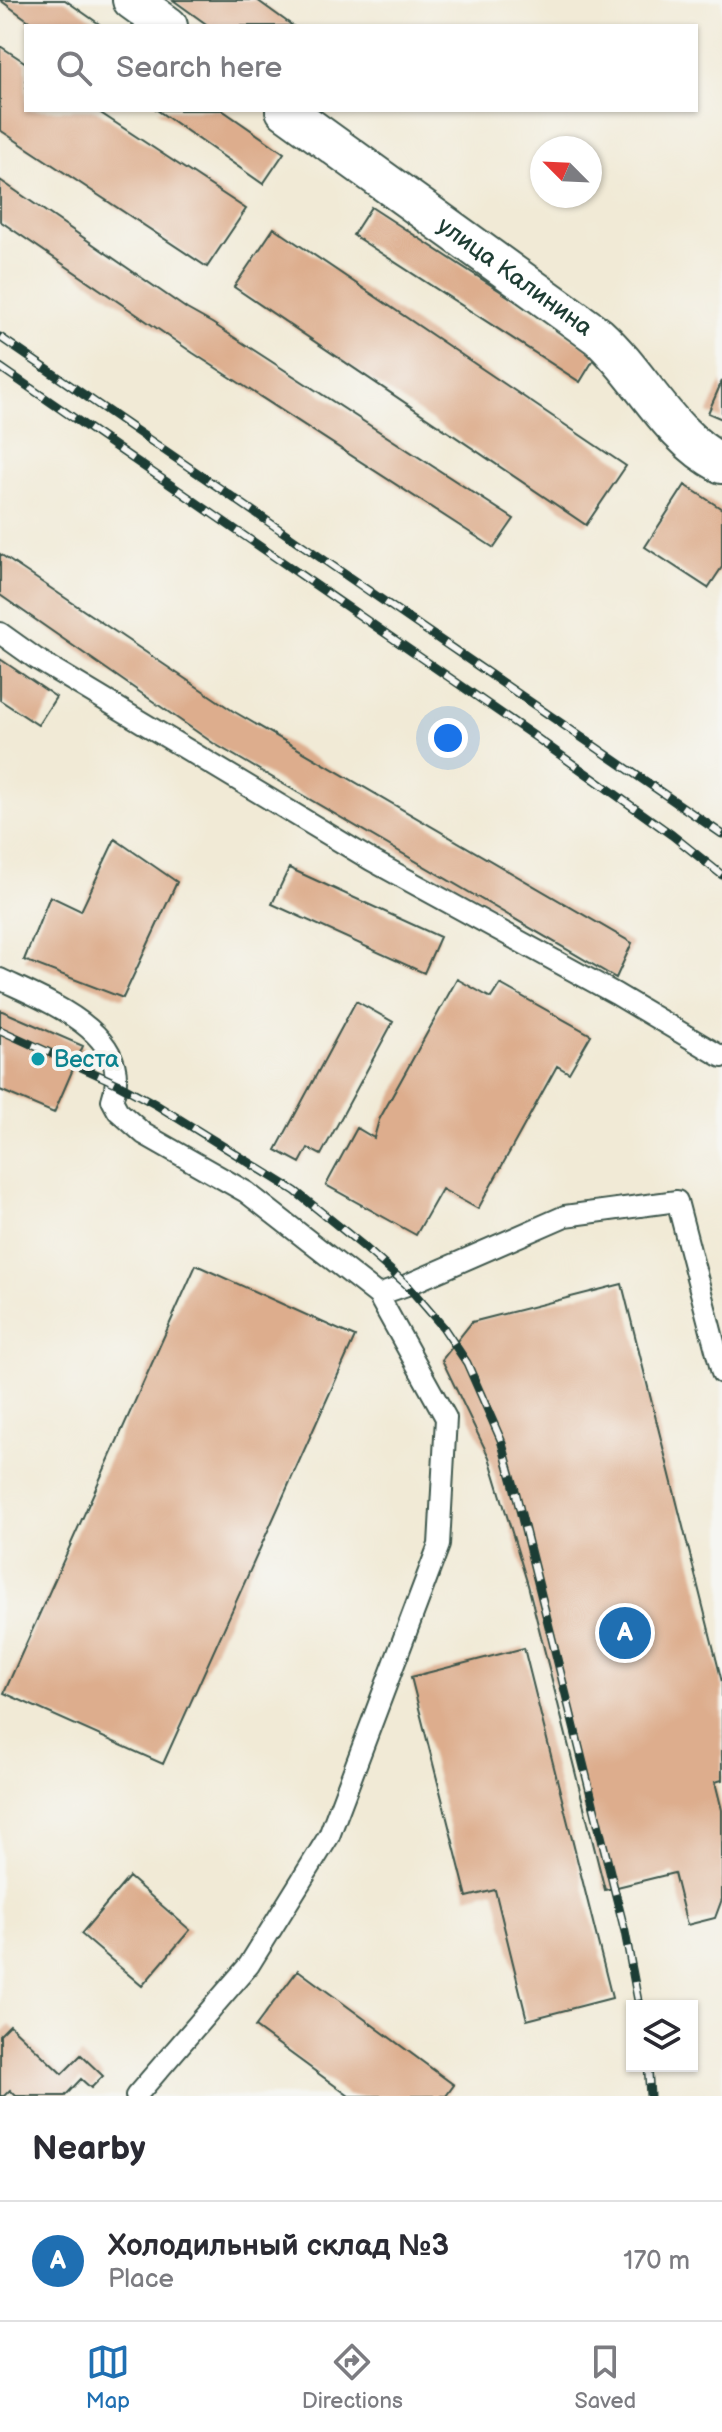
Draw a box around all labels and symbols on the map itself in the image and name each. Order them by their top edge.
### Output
north arrow [530,136,602,208]
street label: улица Калинина [432,211,599,342]
your location [428,718,468,758]
place label: Веста [54,1045,119,1074]
marker: Веста [29,1050,47,1068]
pin: A [599,1603,651,1663]

